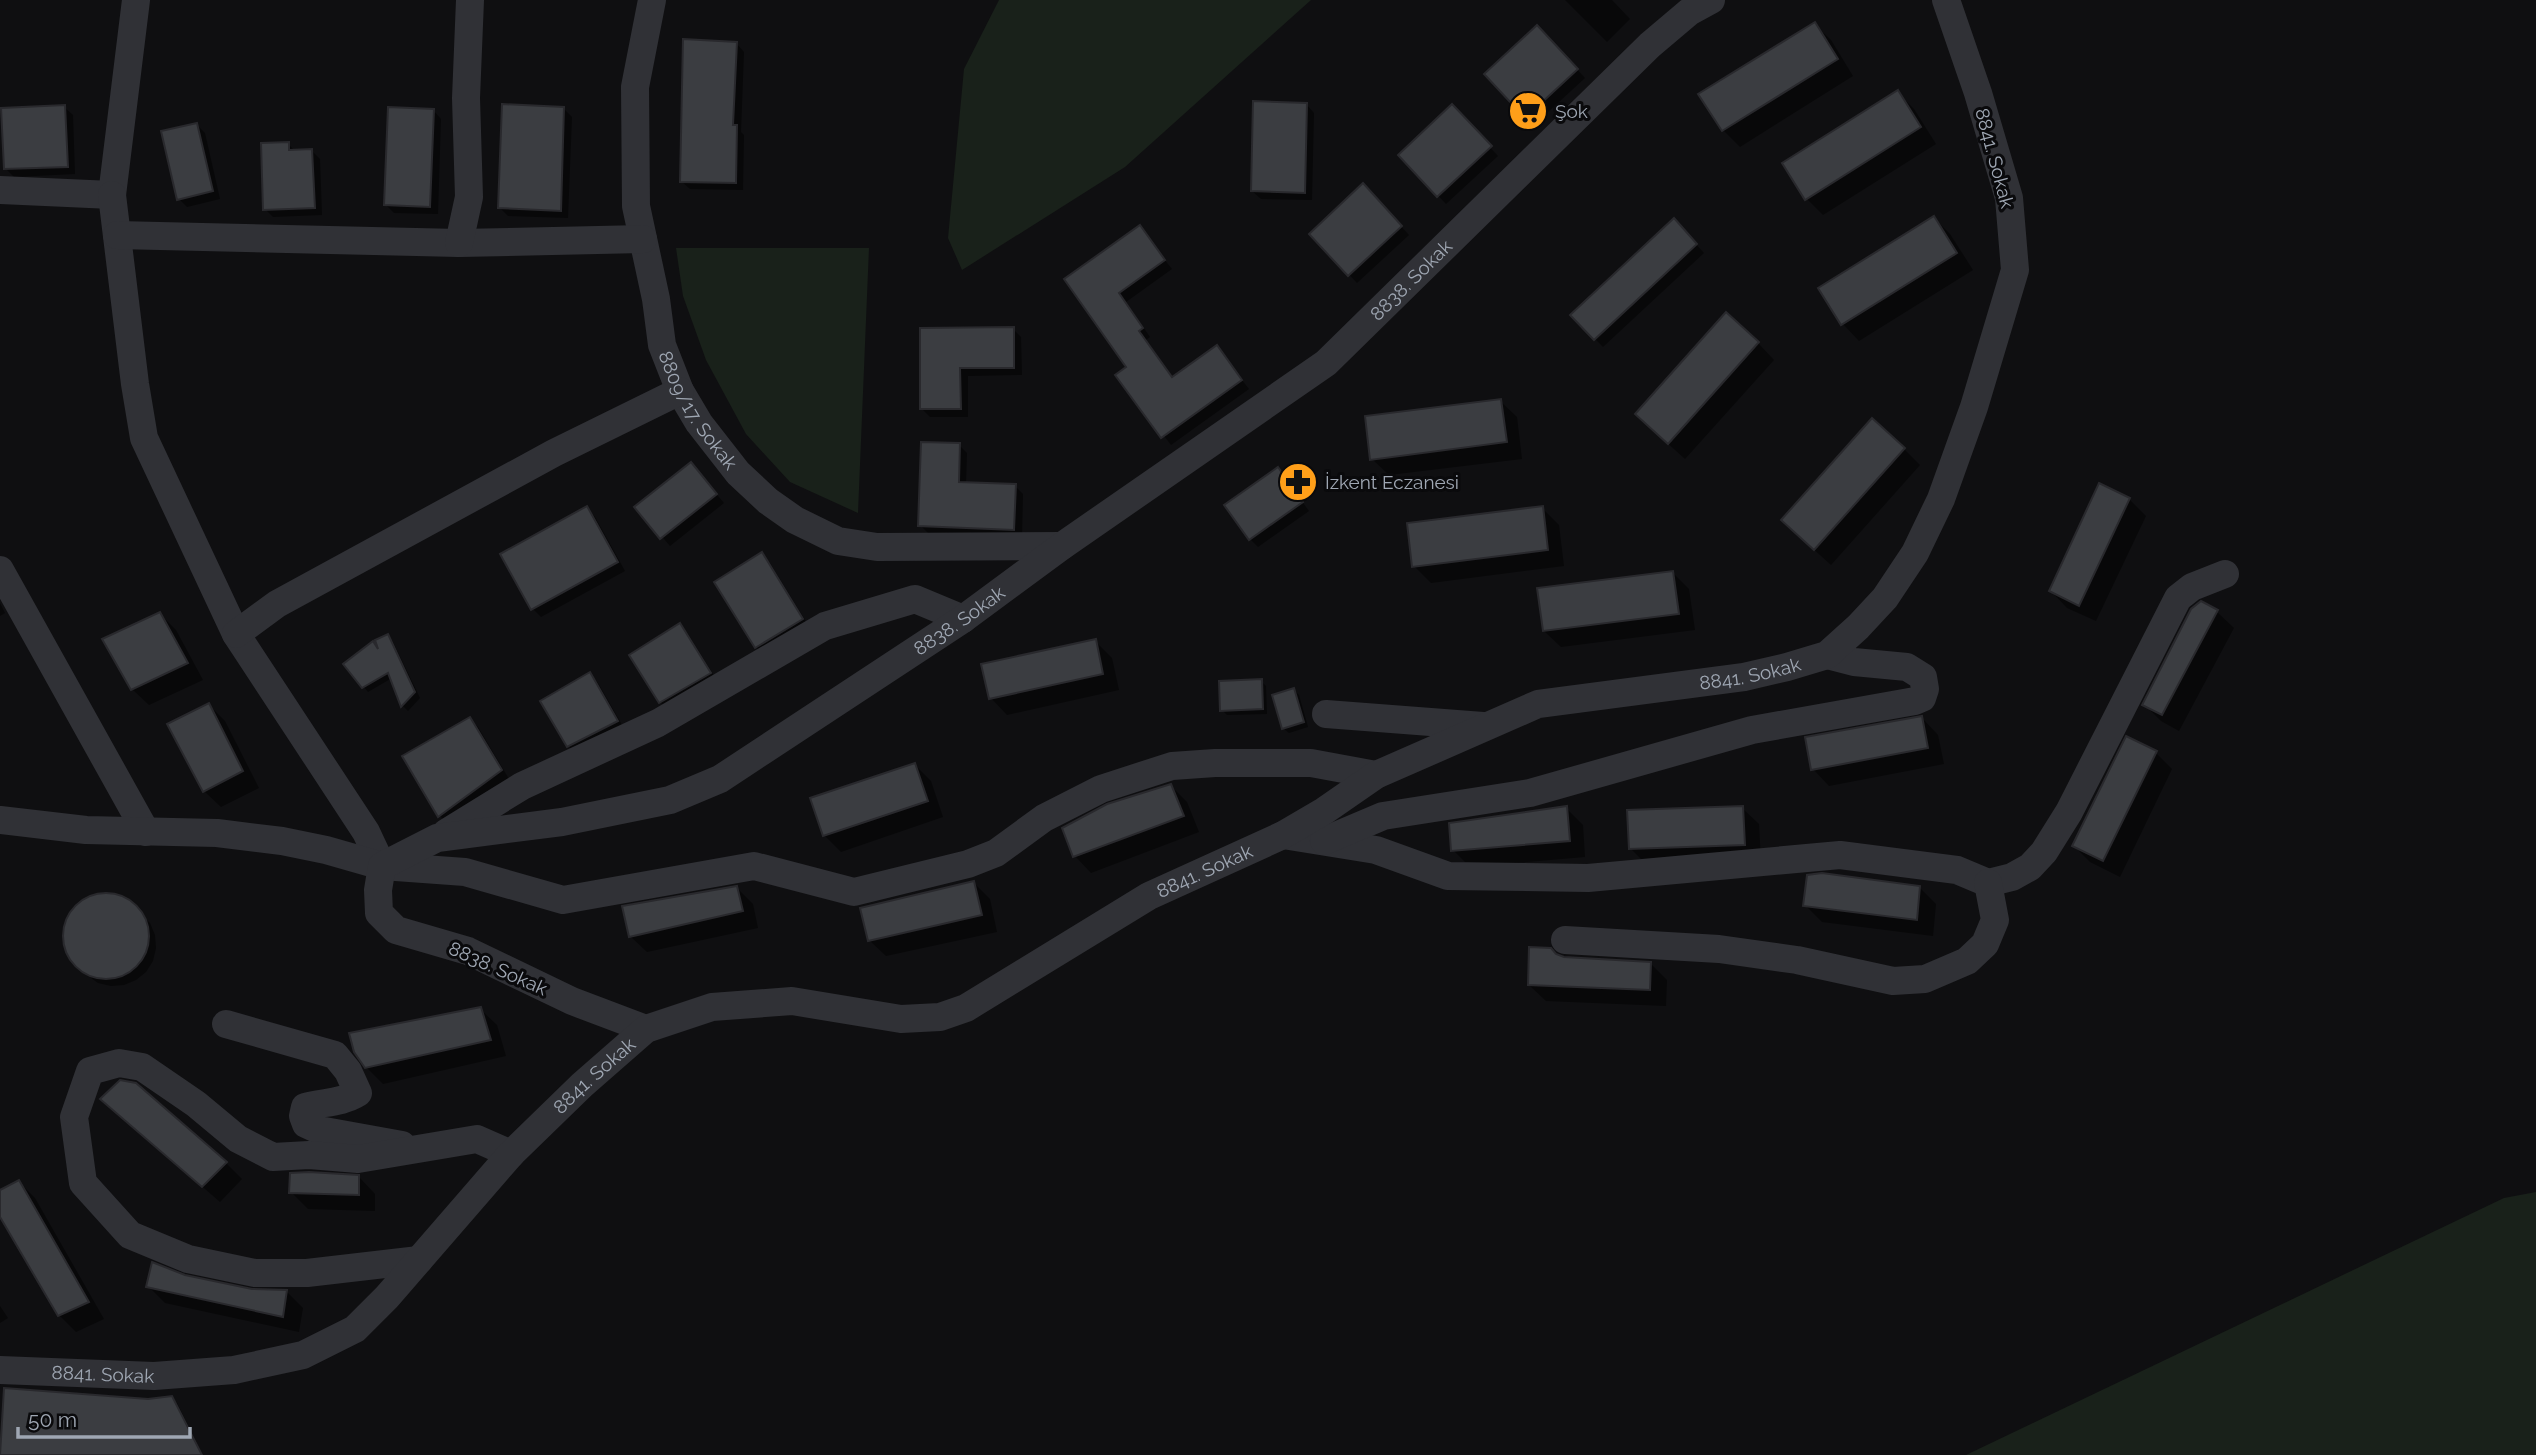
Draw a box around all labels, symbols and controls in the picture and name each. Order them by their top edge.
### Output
supermarket icon: Şok [1507,90,1549,132]
place label: Şok [1555,100,1588,122]
street label: 8841. Sokak [1971,106,2019,210]
street label: 8838. Sokak [1365,235,1456,325]
street label: 8809/17. Sokak [654,348,742,474]
pharmacy icon: İzkent Eczanesi [1277,461,1319,503]
place label: İzkent Eczanesi [1325,471,1459,493]
street label: 8838. Sokak [909,581,1009,659]
street label: 8841. Sokak [1698,653,1803,694]
street label: 8841. Sokak [1153,839,1256,902]
street label: 8838. Sokak [445,936,551,1000]
street label: 8841. Sokak [548,1033,640,1118]
street label: 8841. Sokak [51,1361,155,1387]
scale bar [18,1396,189,1440]
text: 50 m [28,1407,77,1432]

